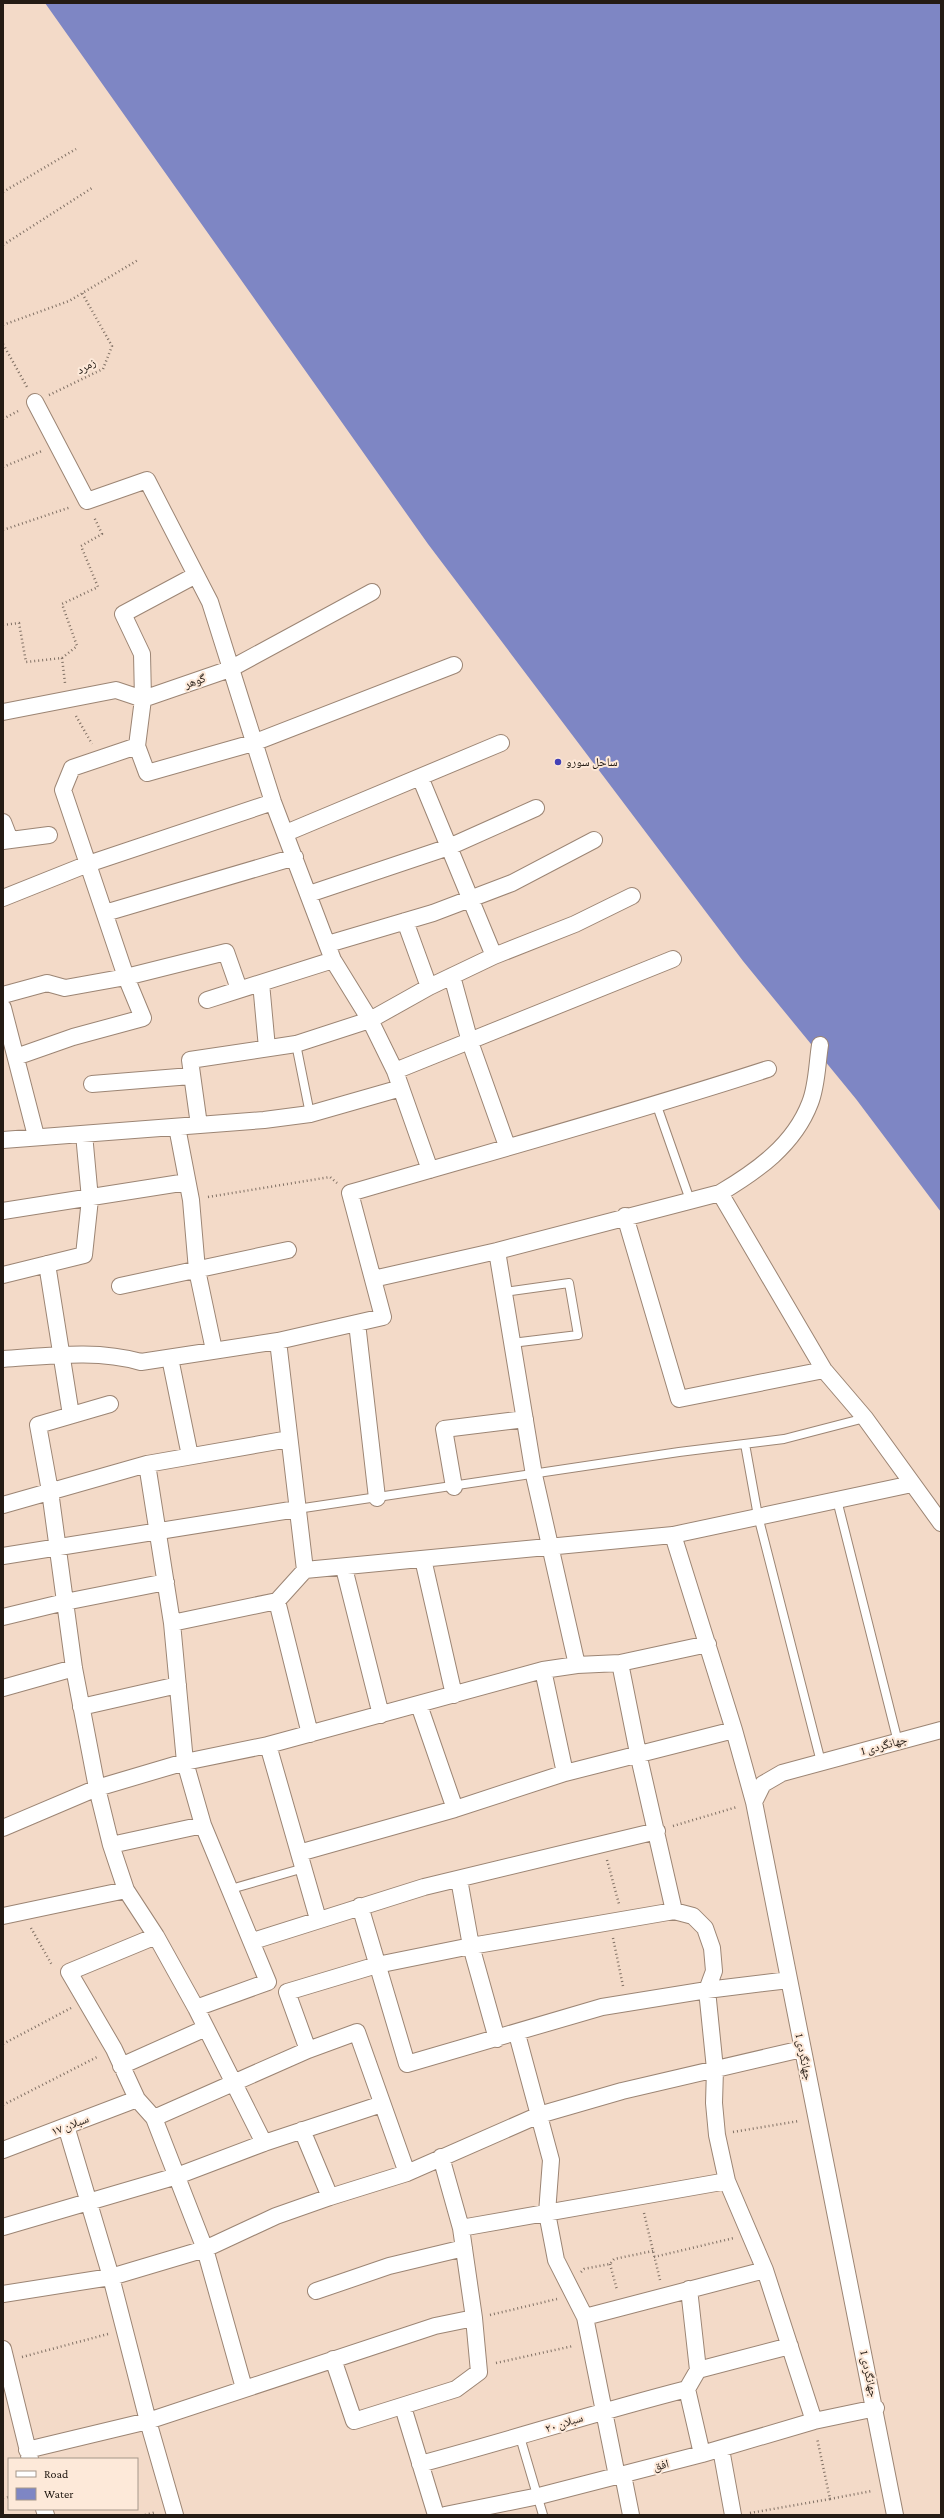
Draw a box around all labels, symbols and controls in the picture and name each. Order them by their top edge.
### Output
street label: زمرد [74,355,98,377]
street label: گوهر [182,671,207,691]
place label: ساحل سورو [566,755,618,769]
marker: ساحل سورو [553,757,563,767]
street label: جهانگردی 1 [859,1732,909,1758]
street label: جهانگردی 1 [793,2032,815,2082]
street label: سبلان ۱۷ [49,2111,91,2139]
street label: جهانگردی 1 [857,2349,881,2399]
street label: سبلان ۲۰ [543,2410,585,2436]
street label: افق [652,2456,670,2474]
legend [8,2458,138,2510]
text: Road [44,2467,69,2481]
text: Water [44,2487,74,2501]

